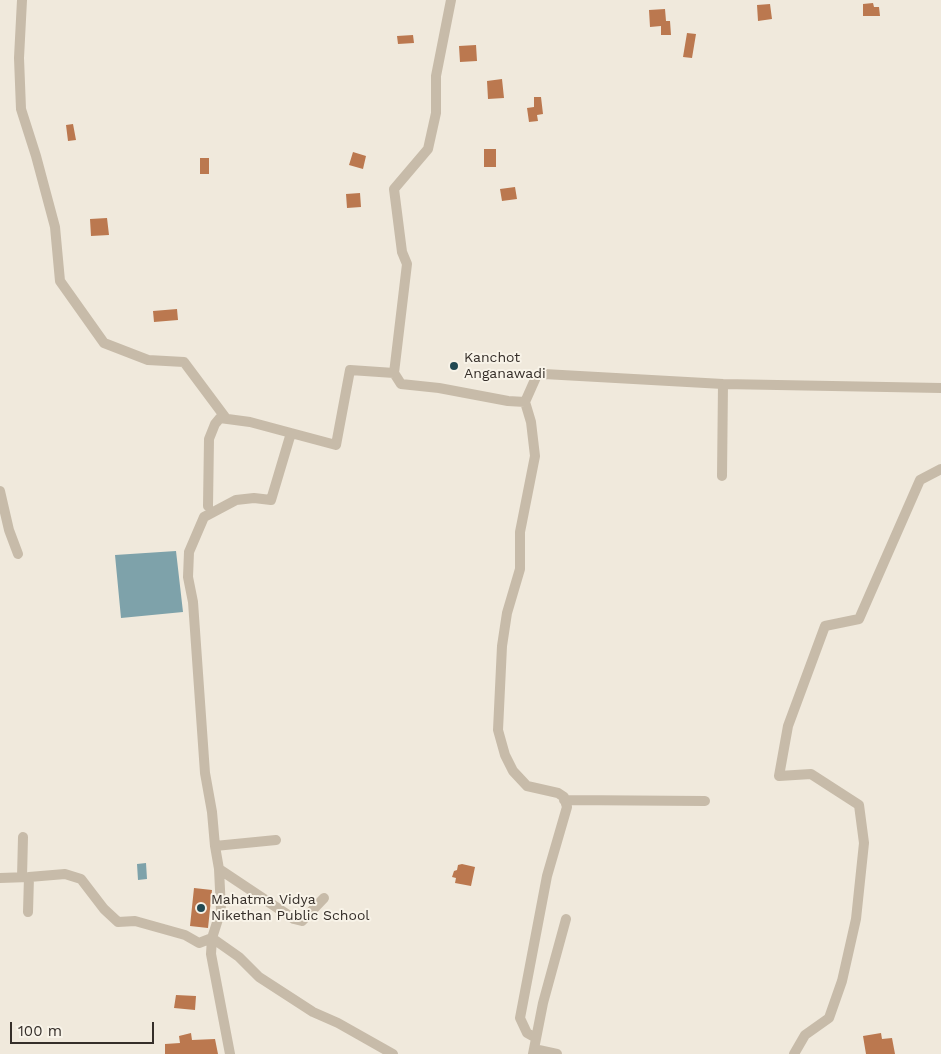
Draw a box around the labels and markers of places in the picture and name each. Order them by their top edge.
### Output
place label: Kanchot Anganawadi [464,350,546,382]
marker: Kanchot Anganawadi [448,360,460,372]
place label: Mahatma Vidya Nikethan Public School [211,892,370,924]
marker: Mahatma Vidya Nikethan Public School [195,902,207,914]

